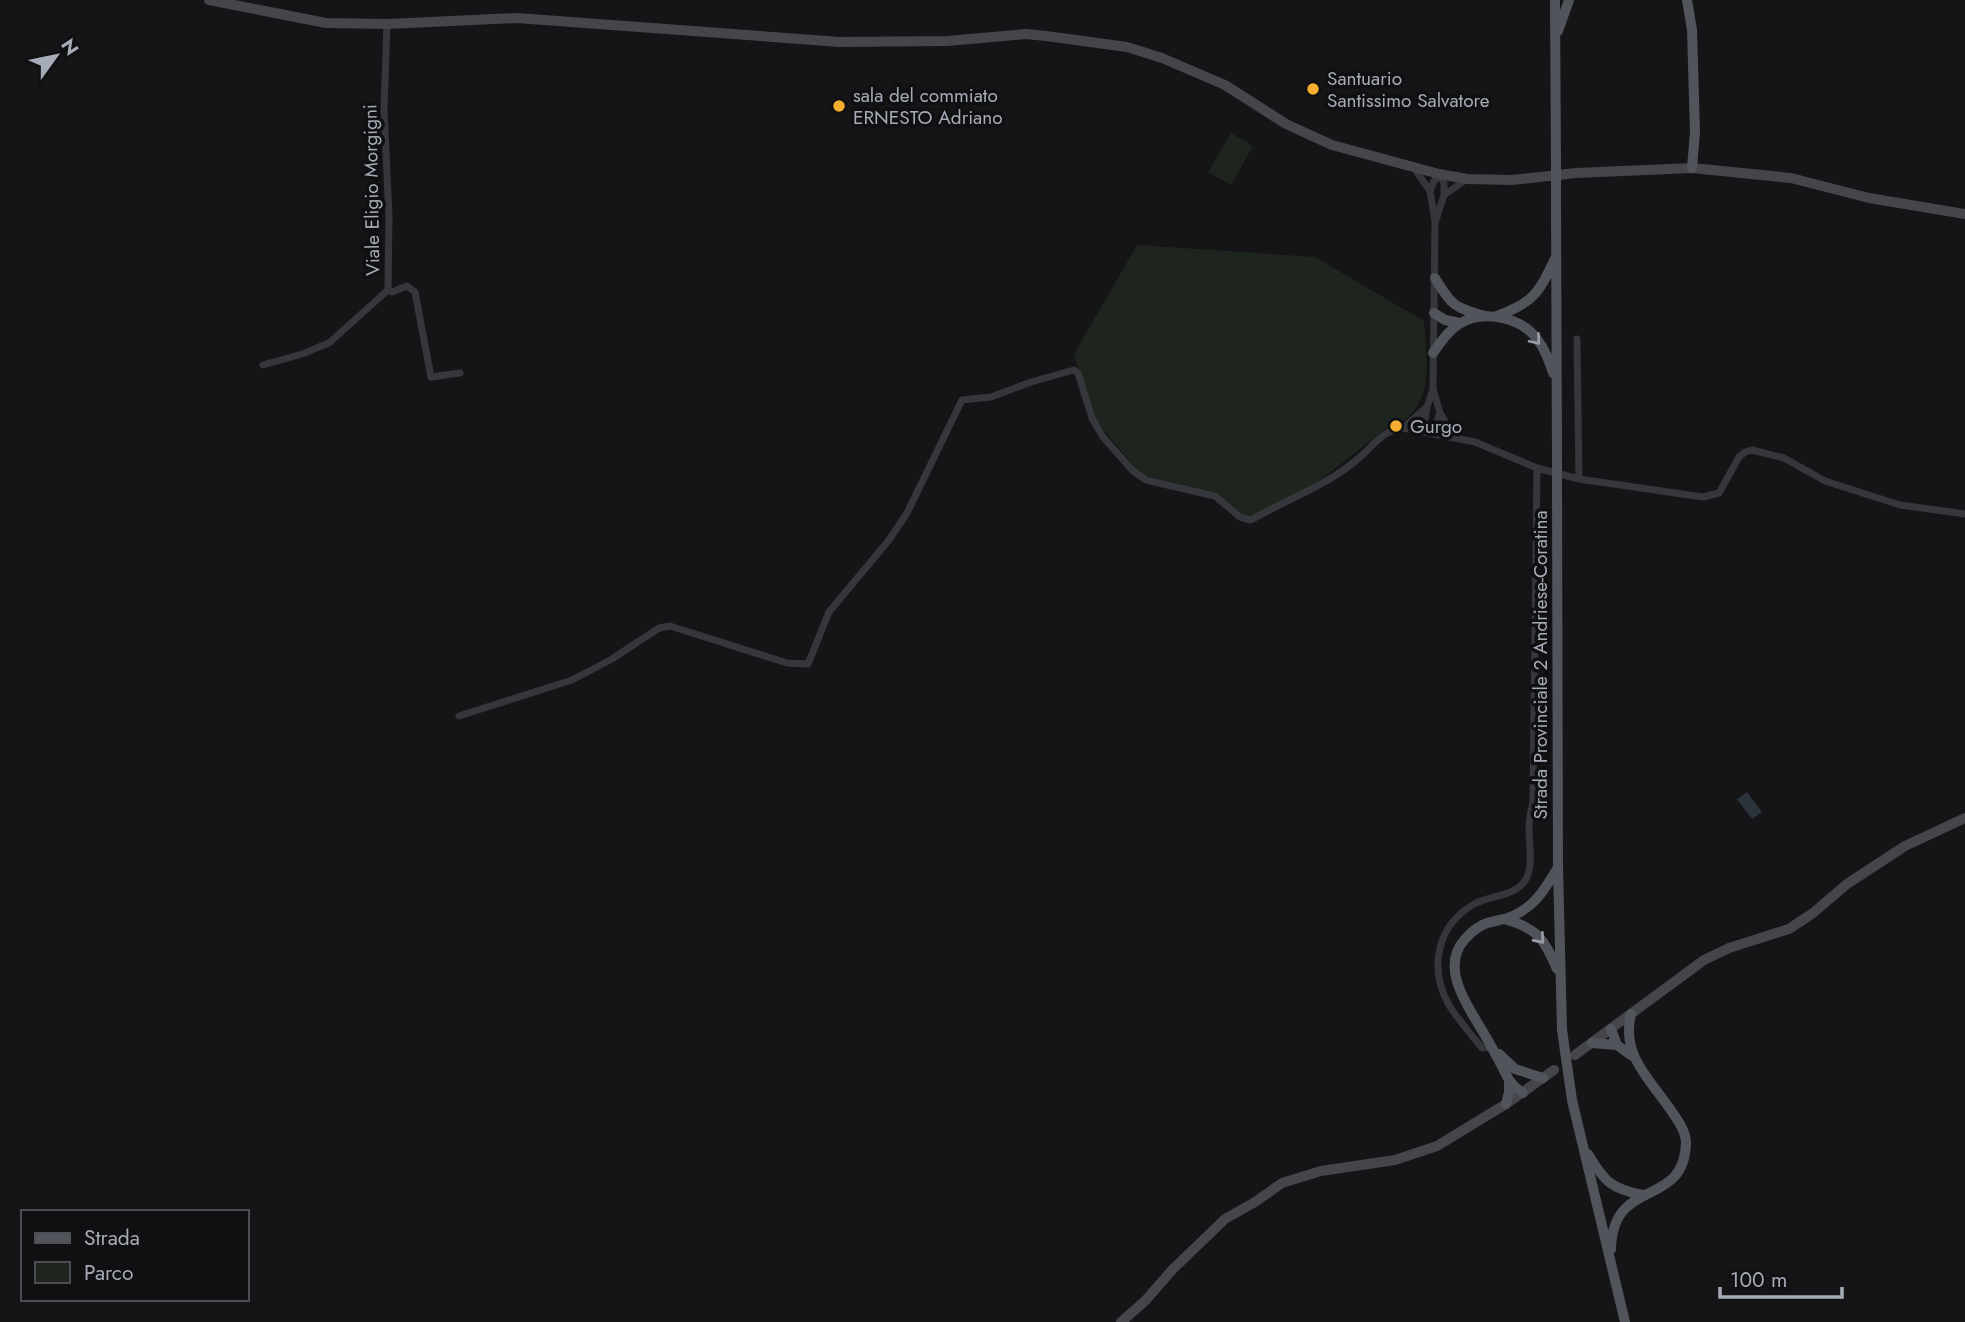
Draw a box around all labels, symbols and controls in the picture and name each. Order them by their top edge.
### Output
north arrow [21,21,91,91]
text: N [54,33,85,61]
place label: Santuario Santissimo Salvatore [1327,65,1490,114]
marker: Santuario Santissimo Salvatore [1305,81,1321,97]
place label: sala del commiato ERNESTO Adriano [853,82,1003,131]
marker: sala del commiato ERNESTO Adriano [831,98,847,114]
street label: Viale Eligio Morgigni [357,104,386,276]
one-way arrow [1528,332,1541,345]
place label: Gurgo [1410,413,1462,440]
marker: Gurgo [1388,418,1404,434]
street label: Strada Provinciale 2 Andriese-Coratina [1527,510,1554,820]
one-way arrow [1532,931,1544,944]
legend [21,1210,248,1301]
text: Strada [84,1223,140,1253]
scale bar [1720,1256,1842,1300]
text: Parco [84,1258,133,1288]
text: 100 m [1730,1265,1787,1295]

